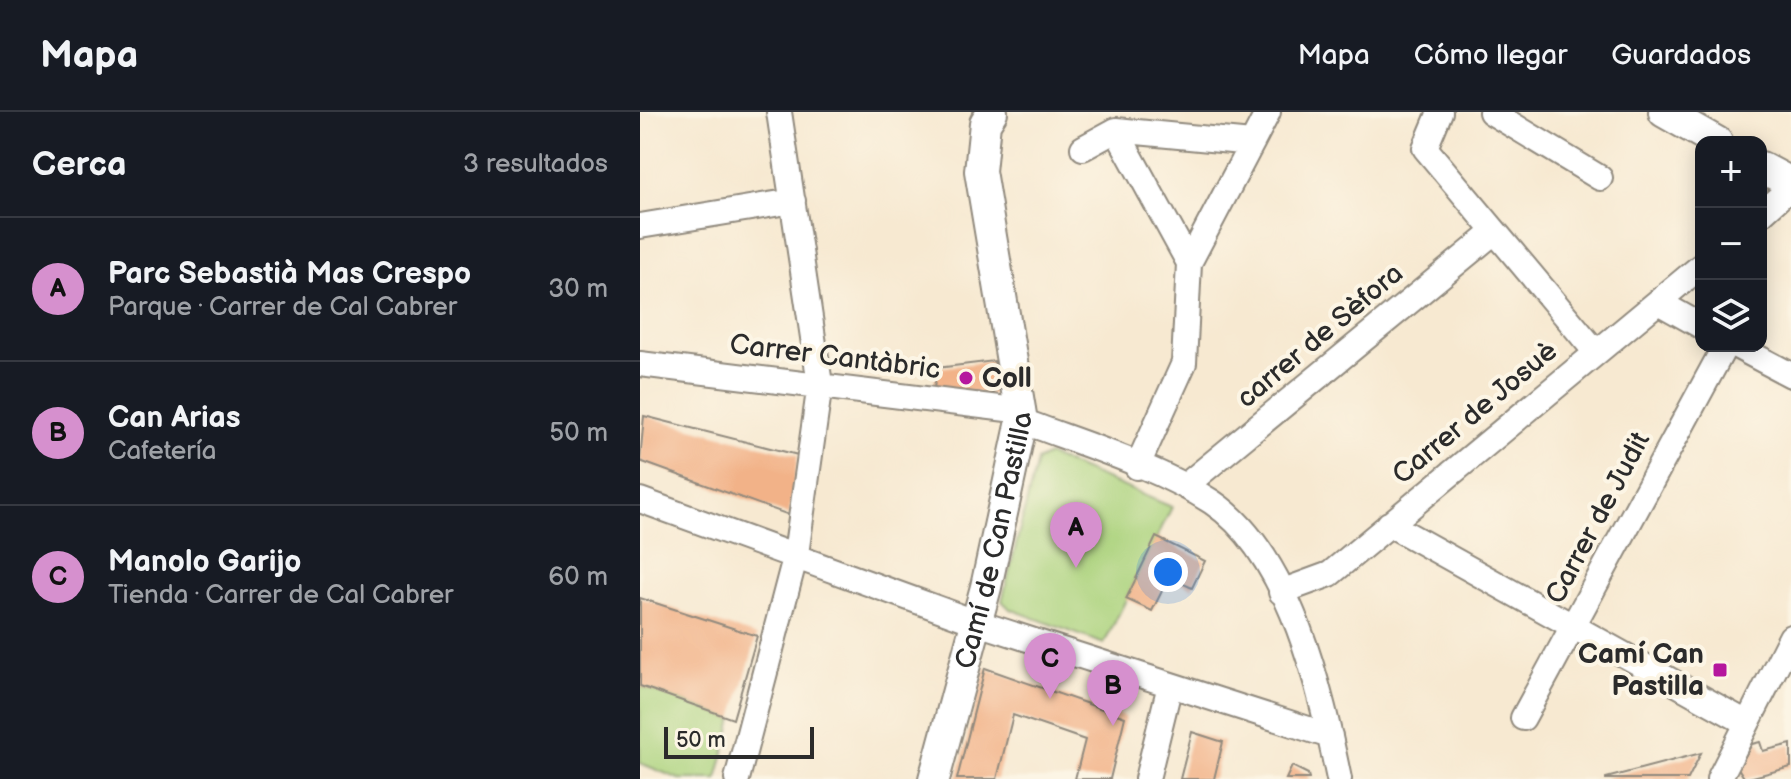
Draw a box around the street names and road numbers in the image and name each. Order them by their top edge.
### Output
street label: carrer de Sèfora [1230,257,1410,415]
street label: Carrer Cantàbric [728,328,942,386]
street label: Carrer de Josuè [1386,334,1564,491]
street label: Camí de Can Pastilla [948,410,1040,672]
street label: Carrer de Judit [1539,426,1657,610]

